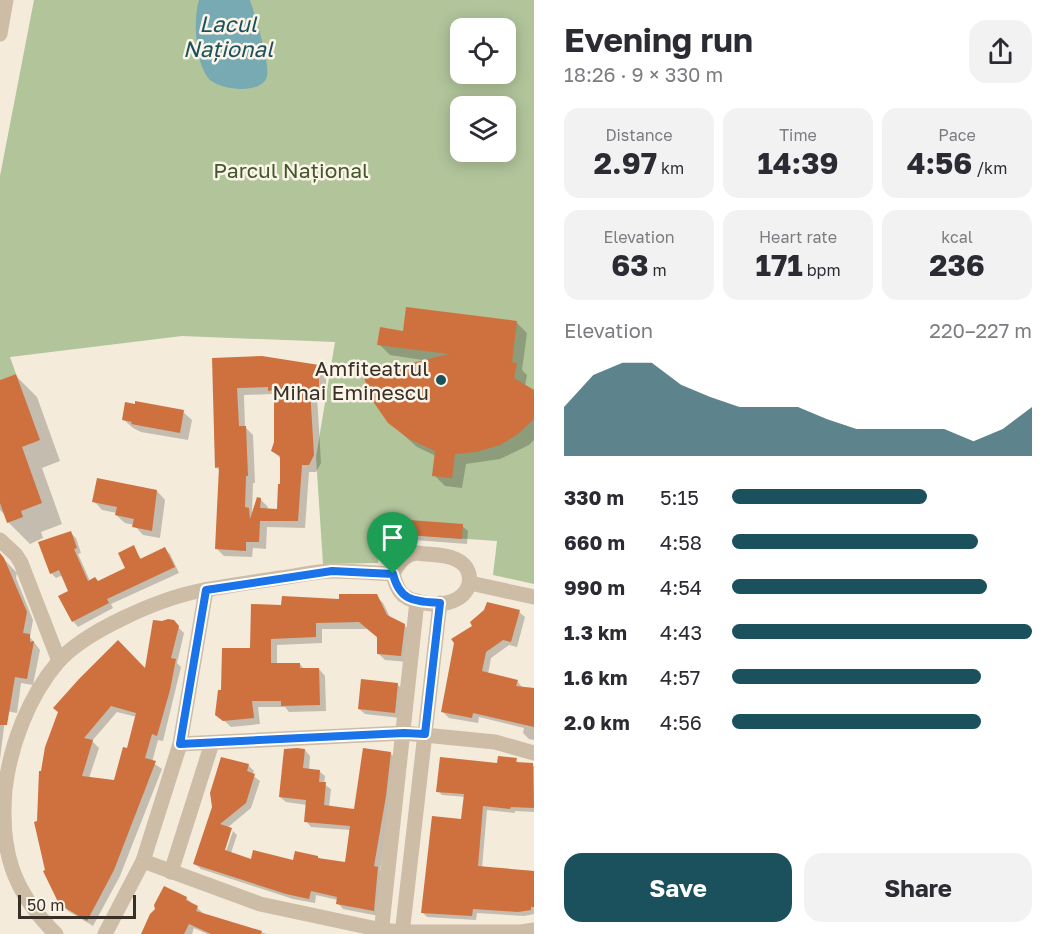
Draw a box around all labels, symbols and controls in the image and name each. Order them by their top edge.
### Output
water label: Lacul Național [183,10,274,62]
map controls [450,18,516,162]
button: locate [450,18,516,84]
text: Evening run [564,20,753,59]
button: share [969,20,1032,83]
text: 18:26 · 9 × 330 m [564,62,723,86]
button: layers [450,96,516,162]
text: Distance [605,125,673,145]
text: Time [779,125,817,145]
text: Pace [938,125,976,145]
text: 2.97 [594,145,657,181]
text: 14:39 [757,145,839,181]
text: 4:56 [907,145,972,181]
park label: Parcul Național [213,157,369,183]
text: km [657,158,684,178]
text: /km [972,158,1007,178]
text: Elevation [603,227,675,247]
text: Heart rate [759,227,837,247]
text: kcal [941,227,973,247]
text: 63 [611,247,649,283]
text: 171 [755,247,803,283]
text: 236 [929,247,985,283]
text: m [649,260,667,280]
text: bpm [803,260,841,280]
text: Elevation [564,318,653,342]
text: 220–227 m [929,318,1032,342]
place label: Amfiteatrul Mihai Eminescu [272,355,429,405]
marker: Amfiteatrul Mihai Eminescu [434,373,448,387]
text: 330 m [564,485,624,509]
text: 5:15 [660,485,699,509]
pin [367,512,418,574]
icon: arrive [376,521,409,554]
text: 660 m [564,530,625,554]
text: 4:58 [660,530,702,554]
text: 990 m [564,575,625,599]
text: 4:54 [660,575,702,599]
text: 1.3 km [564,620,627,644]
text: 4:43 [660,620,702,644]
text: 1.6 km [564,665,628,689]
text: 4:57 [660,665,700,689]
text: 2.0 km [564,710,630,734]
text: 4:56 [660,710,702,734]
button: Save [564,853,792,922]
button: Share [804,853,1032,922]
scale bar [18,892,136,920]
text: 50 m [27,895,64,915]

